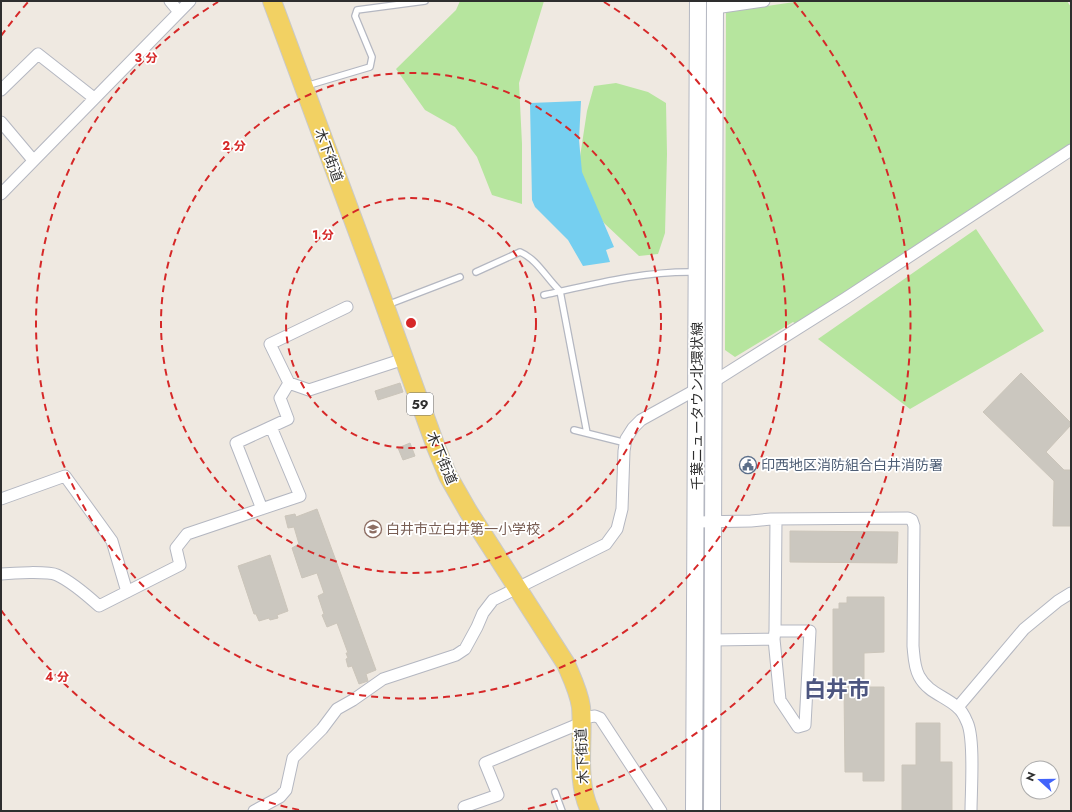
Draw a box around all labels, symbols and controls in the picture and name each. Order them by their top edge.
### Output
text: 3 分 [134,49,158,67]
street label: 木下街道 [310,125,348,185]
text: 2 分 [222,137,246,155]
text: 1 分 [312,226,334,244]
centre of rings [404,316,418,330]
street label: 千葉ニュータウン北環状線 [687,322,707,490]
road number: 59 [407,393,433,415]
street label: 木下街道 [422,428,462,488]
public building icon: 印西地区消防組合白井消防署 [738,455,758,475]
place label: 印西地区消防組合白井消防署 [761,455,943,475]
school or university icon: 白井市立白井第一小学校 [363,519,383,539]
place label: 白井市立白井第一小学校 [386,519,540,539]
text: 4 分 [45,668,69,686]
district label: 白井市 [804,673,870,705]
street label: 木下街道 [571,728,593,784]
north arrow [1020,760,1060,800]
text: N [1022,769,1040,783]

